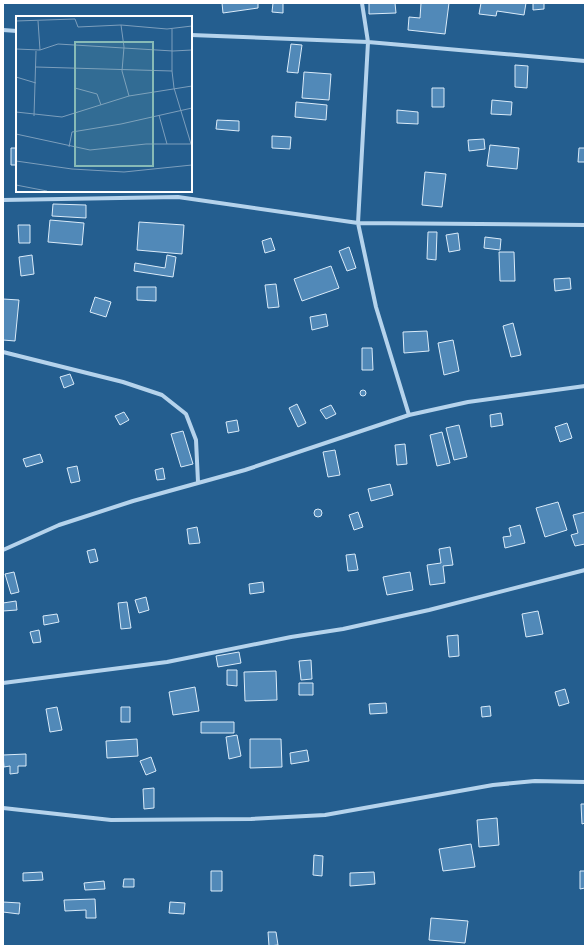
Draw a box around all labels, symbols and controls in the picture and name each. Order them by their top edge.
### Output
inset map [16,16,192,192]

